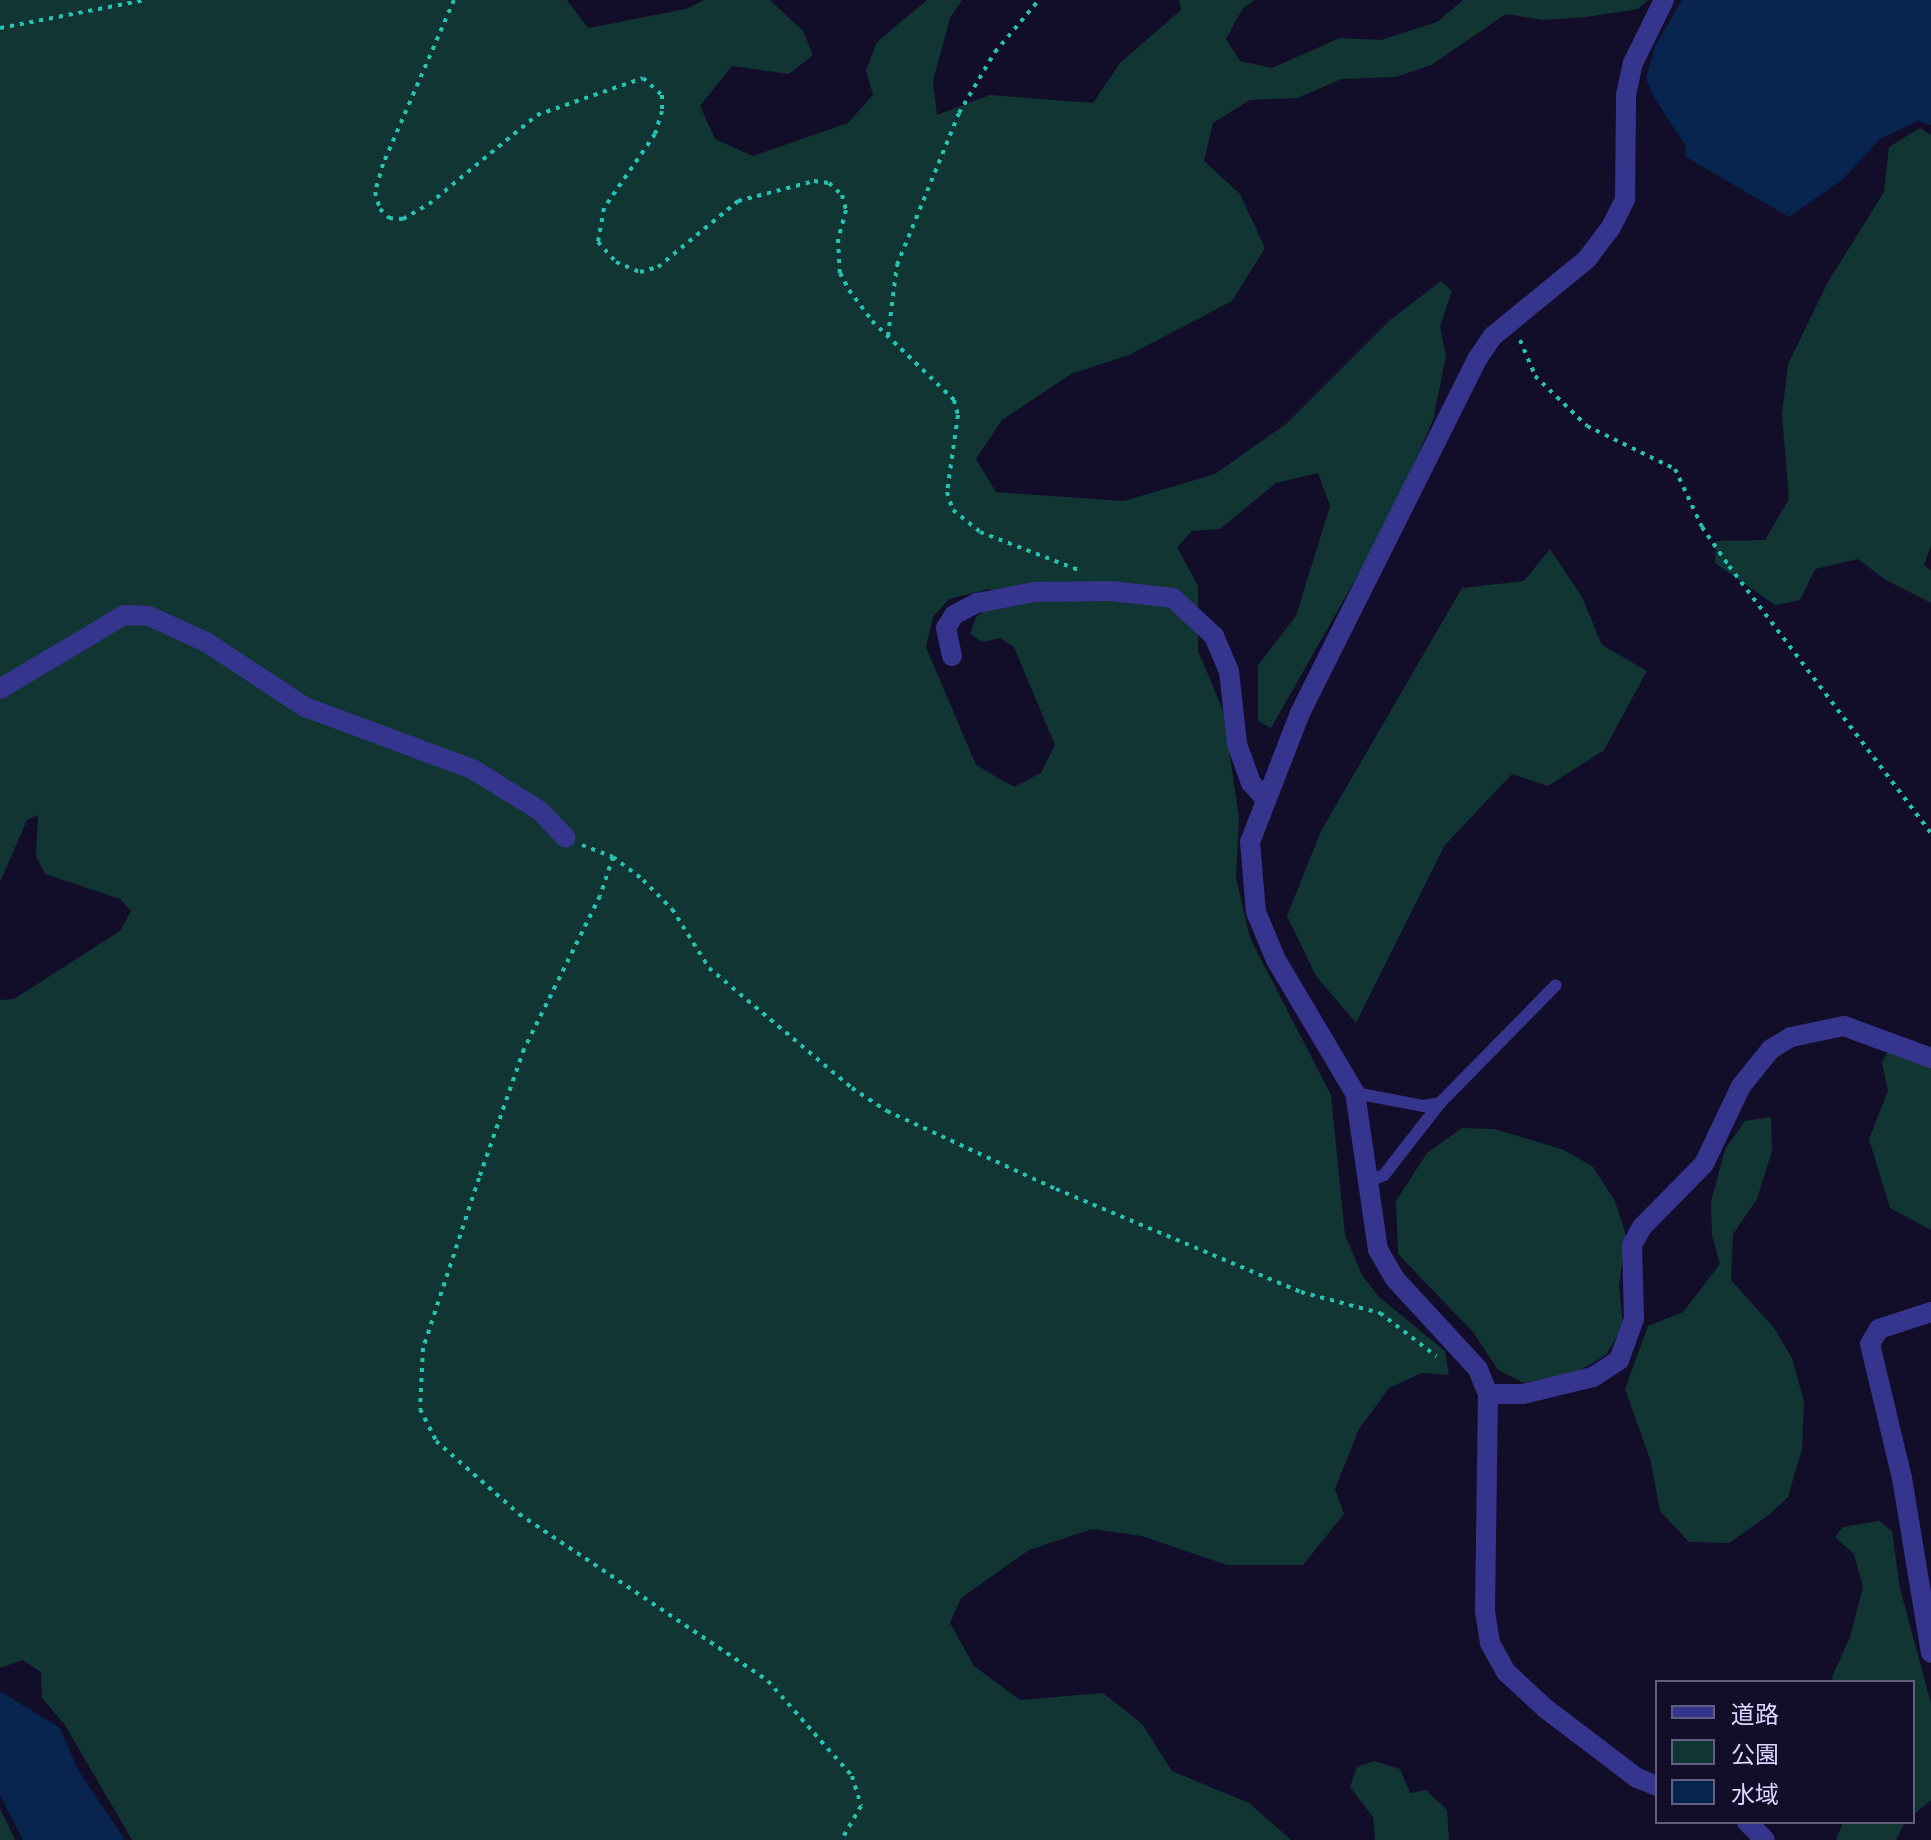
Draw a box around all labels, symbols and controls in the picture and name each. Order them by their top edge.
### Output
legend [1655,1680,1915,1824]
text: 道路 [1731,1698,1779,1730]
text: 公園 [1731,1738,1779,1770]
text: 水域 [1731,1778,1779,1810]

